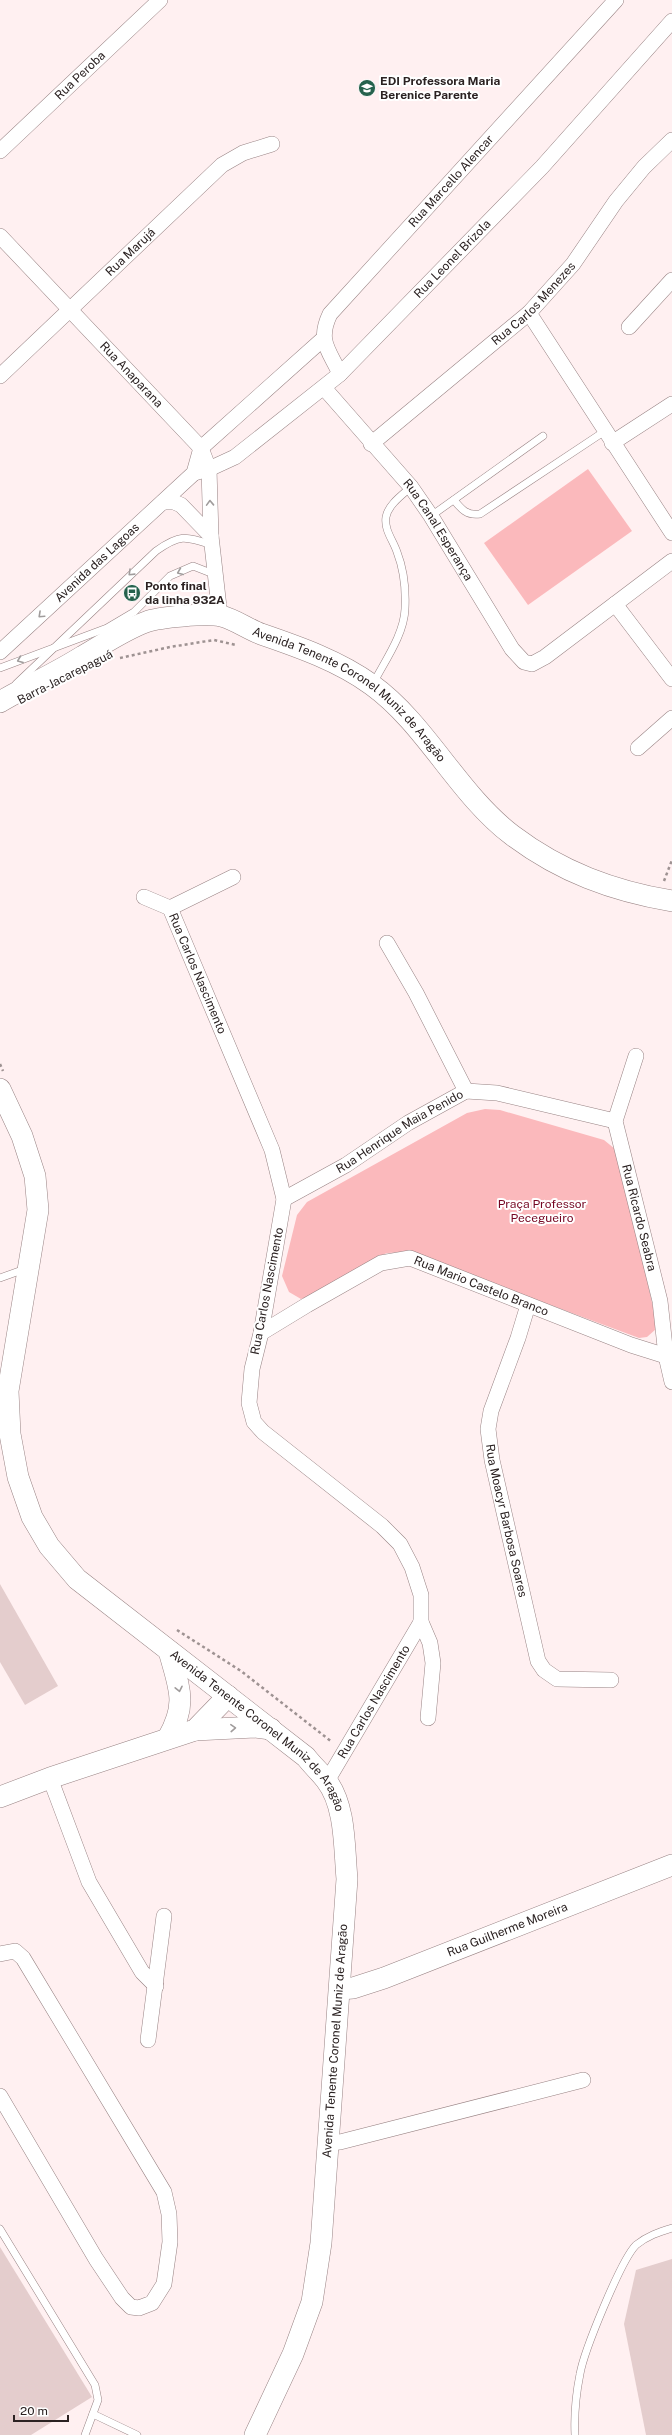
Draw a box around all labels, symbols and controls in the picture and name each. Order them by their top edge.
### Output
street label: Rua Peroba [52,48,108,103]
place label: EDI Professora Maria Berenice Parente [380,74,501,102]
school or university icon: EDI Professora Maria Berenice Parente [357,78,377,98]
street label: Rua Marcello Alencar [406,132,497,230]
street label: Rua Leonel Brizola [411,217,494,301]
street label: Rua Marujá [103,225,158,279]
street label: Rua Carlos Menezes [489,259,578,348]
street label: Rua Anaparana [97,339,166,410]
street label: Rua Canal Esperança [400,476,476,583]
one-way arrow [206,500,215,506]
street label: Avenida das Lagoas [52,520,142,605]
one-way arrow [176,567,184,575]
one-way arrow [128,568,136,576]
place label: Ponto final da linha 932A [145,579,225,607]
bus stop icon: Ponto final da linha 932A [122,583,142,603]
one-way arrow [38,610,46,618]
street label: Avenida Tenente Coronel Muniz de Aragão [250,624,448,765]
street label: Barra-Jacarepaguá [15,647,115,707]
one-way arrow [16,656,23,664]
street label: Rua Carlos Nascimento [166,911,229,1036]
street label: Rua Henrique Maia Penido [334,1087,466,1176]
street label: Rua Ricardo Seabra [619,1163,659,1273]
park label: Praça Professor Pecegueiro [498,1197,587,1225]
street label: Rua Carlos Nascimento [248,1226,286,1356]
street label: Rua Mario Castelo Branco [412,1253,551,1319]
street label: Rua Moacyr Barbosa Soares [483,1443,530,1599]
street label: Rua Carlos Nascimento [335,1642,413,1761]
street label: Avenida Tenente Coronel Muniz de Aragão [167,1647,347,1813]
one-way arrow [174,1686,182,1692]
one-way arrow [230,1723,236,1732]
street label: Rua Guilherme Moreira [445,1900,570,1960]
street label: Avenida Tenente Coronel Muniz de Aragão [320,1923,350,2159]
scale bar [14,2397,68,2423]
text: 20 m [20,2404,48,2418]

